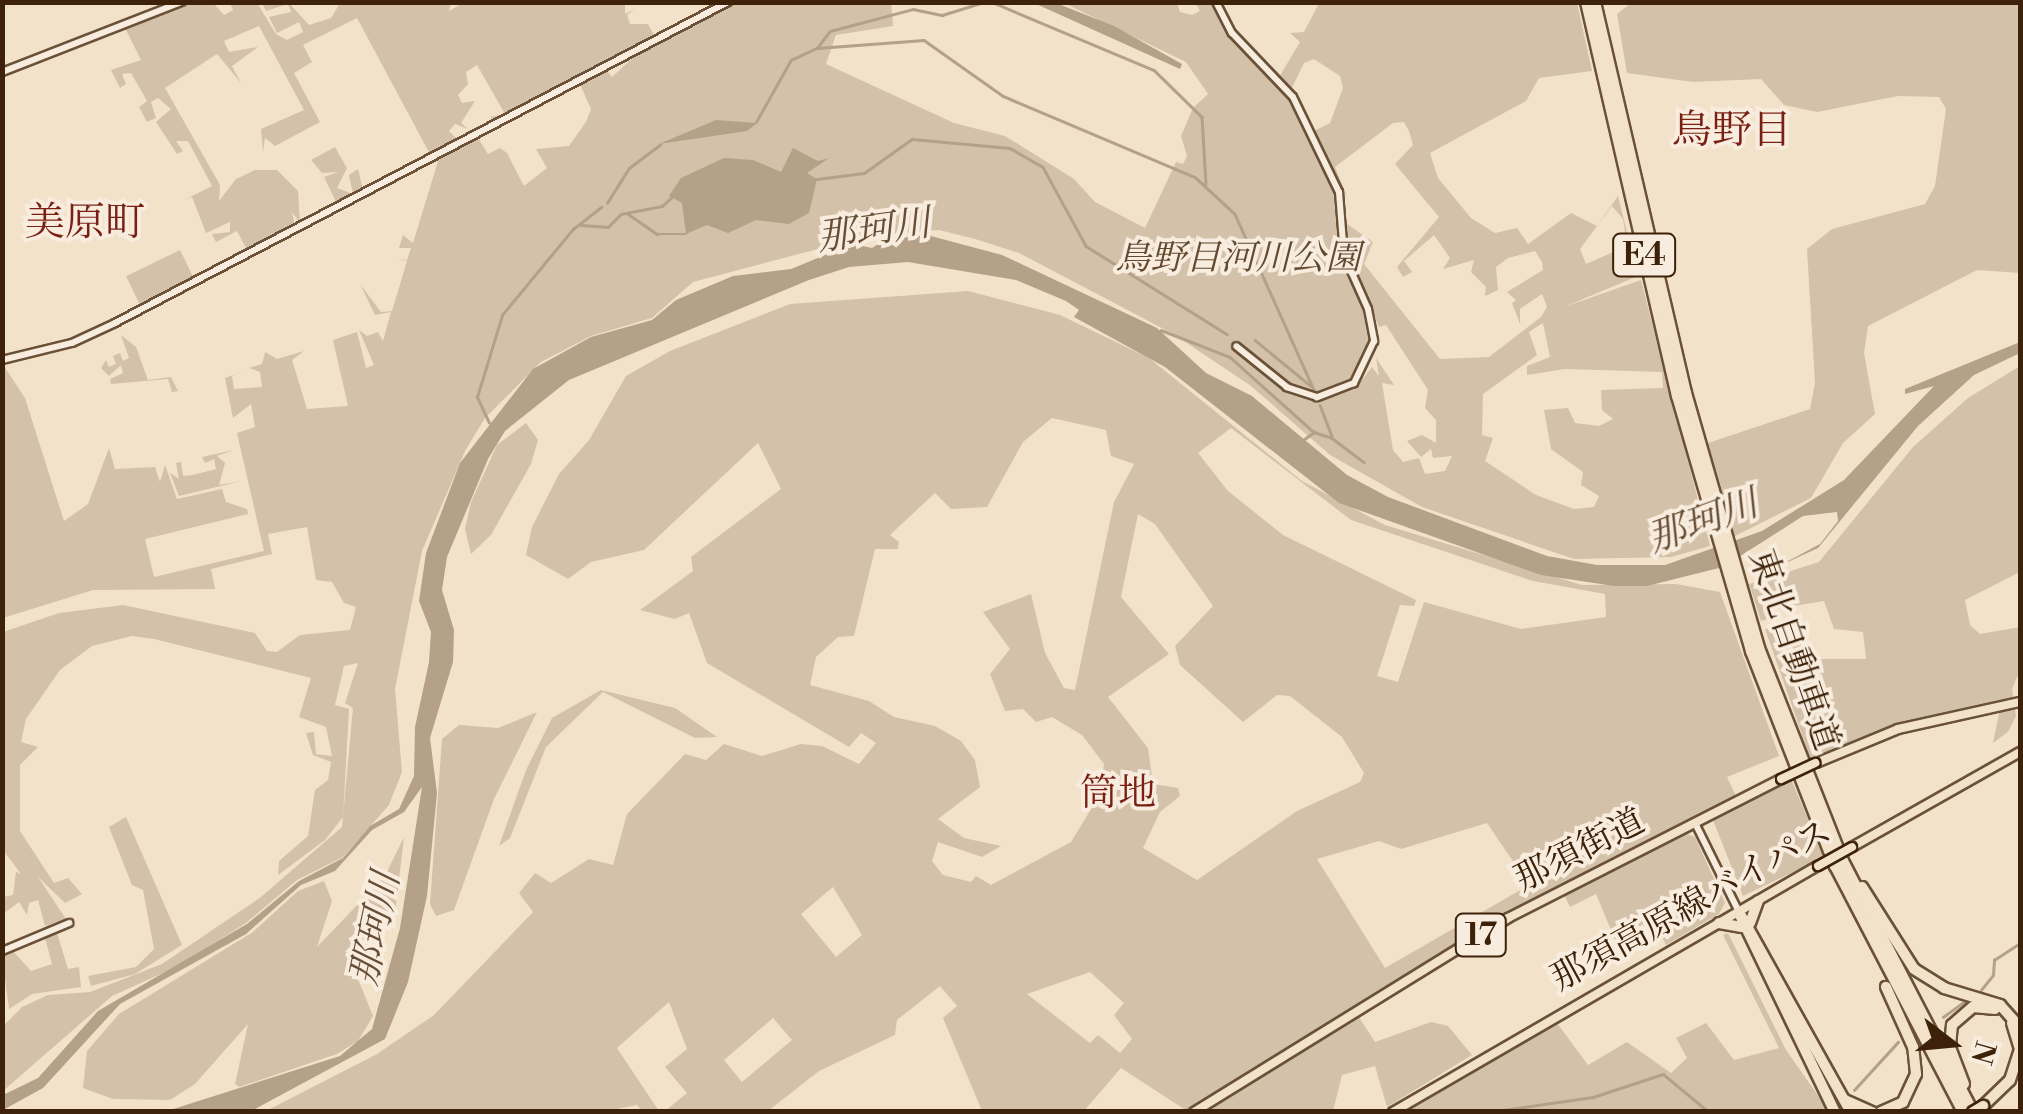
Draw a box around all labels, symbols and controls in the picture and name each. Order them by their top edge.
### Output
district label: 鳥野目 [1672,107,1792,155]
district label: 美原町 [25,199,145,247]
water label: 那珂川 [814,200,934,262]
road number: E4 [1612,228,1676,282]
park label: 鳥野目河川公園 [1116,238,1360,280]
water label: 那珂川 [1642,481,1764,563]
street label: 東北自動車道 [1739,544,1847,756]
district label: 筒地 [1080,771,1156,817]
street label: 那須街道 [1508,801,1652,901]
street label: 那須高原線バイパス [1544,811,1840,1001]
water label: 那珂川 [342,869,410,989]
road number: 17 [1454,908,1508,962]
north arrow [1903,994,2003,1094]
text: N [1962,1037,2002,1068]

